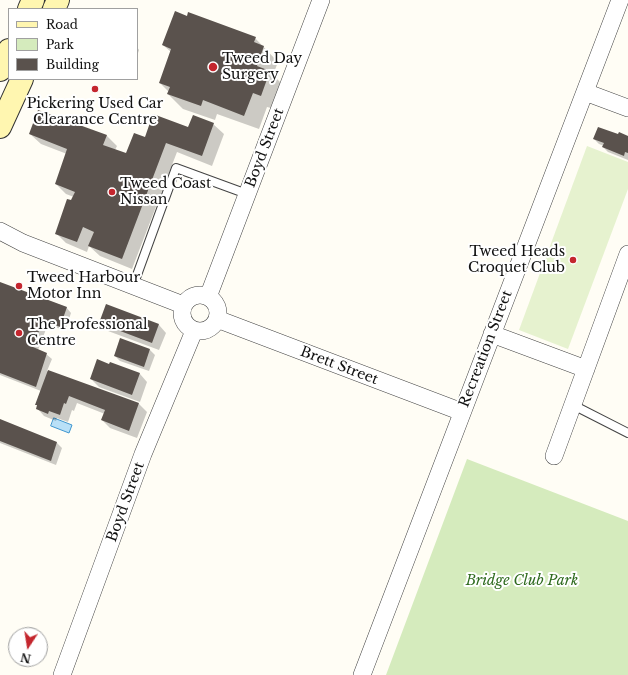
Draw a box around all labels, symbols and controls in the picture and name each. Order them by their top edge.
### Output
legend [8,8,138,80]
text: Road [46,17,78,32]
text: Park [46,37,74,52]
place label: Tweed Day Surgery [222,51,302,84]
text: Building [46,57,99,72]
marker: Tweed Day Surgery [207,61,219,73]
marker: Pickering Used Car Clearance Centre [90,84,100,94]
place label: Pickering Used Car Clearance Centre [27,96,163,128]
street label: Boyd Street [242,106,288,190]
place label: Tweed Coast Nissan [120,176,211,208]
marker: Tweed Coast Nissan [107,187,117,197]
place label: Tweed Heads Croquet Club [468,244,565,276]
marker: Tweed Heads Croquet Club [568,255,578,265]
place label: Tweed Harbour Motor Inn [27,270,140,302]
marker: Tweed Harbour Motor Inn [14,281,24,291]
street label: Recreation Street [456,288,516,410]
place label: The Professional Centre [27,317,147,350]
marker: The Professional Centre [14,328,24,338]
street label: Brett Street [298,343,380,389]
street label: Boyd Street [104,460,148,544]
park label: Bridge Club Park [466,573,578,589]
north arrow [8,627,48,667]
text: N [19,650,32,666]

